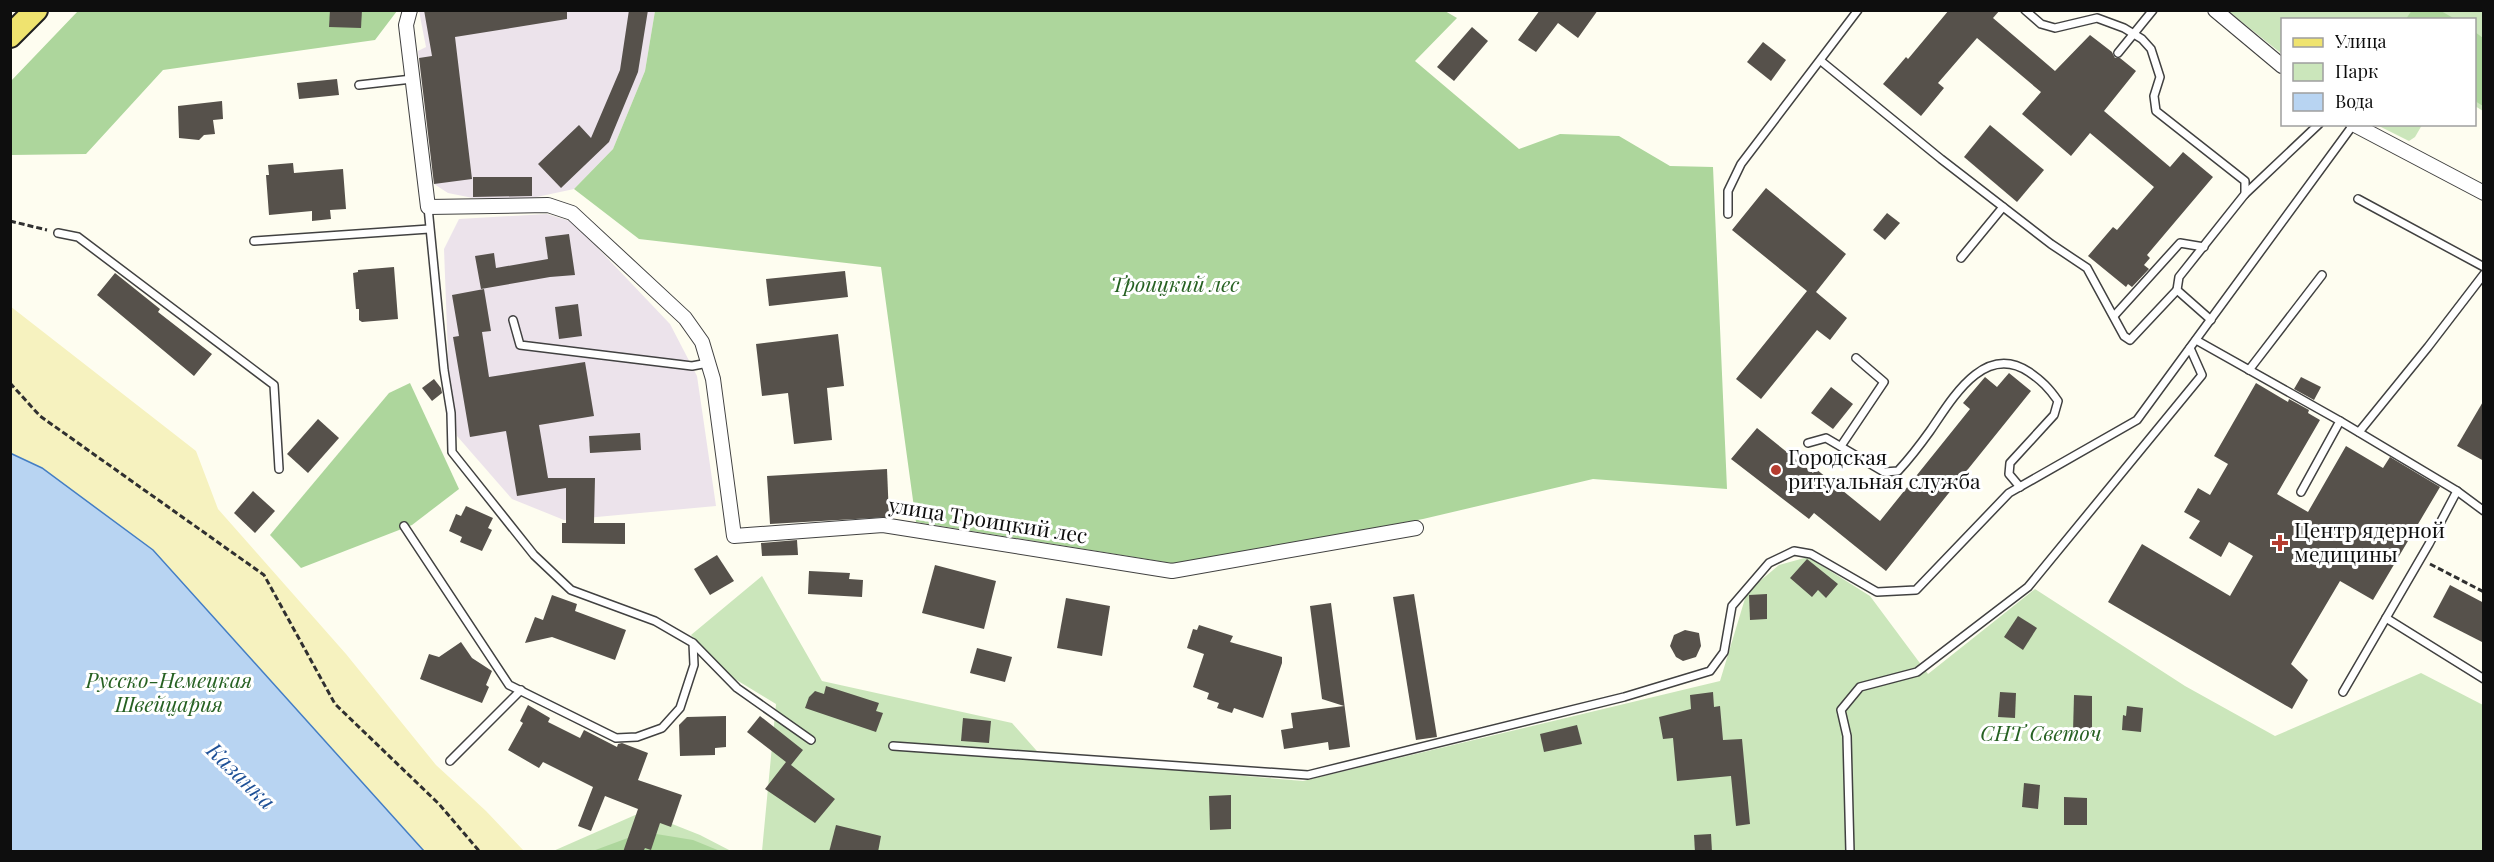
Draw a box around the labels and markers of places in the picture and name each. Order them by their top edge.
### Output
place label: Городская ритуальная служба [1788,442,1981,494]
marker: Городская ритуальная служба [1769,463,1783,477]
place label: Центр ядерной медицины [2294,515,2445,567]
marker: Центр ядерной медицины [2271,534,2289,552]

